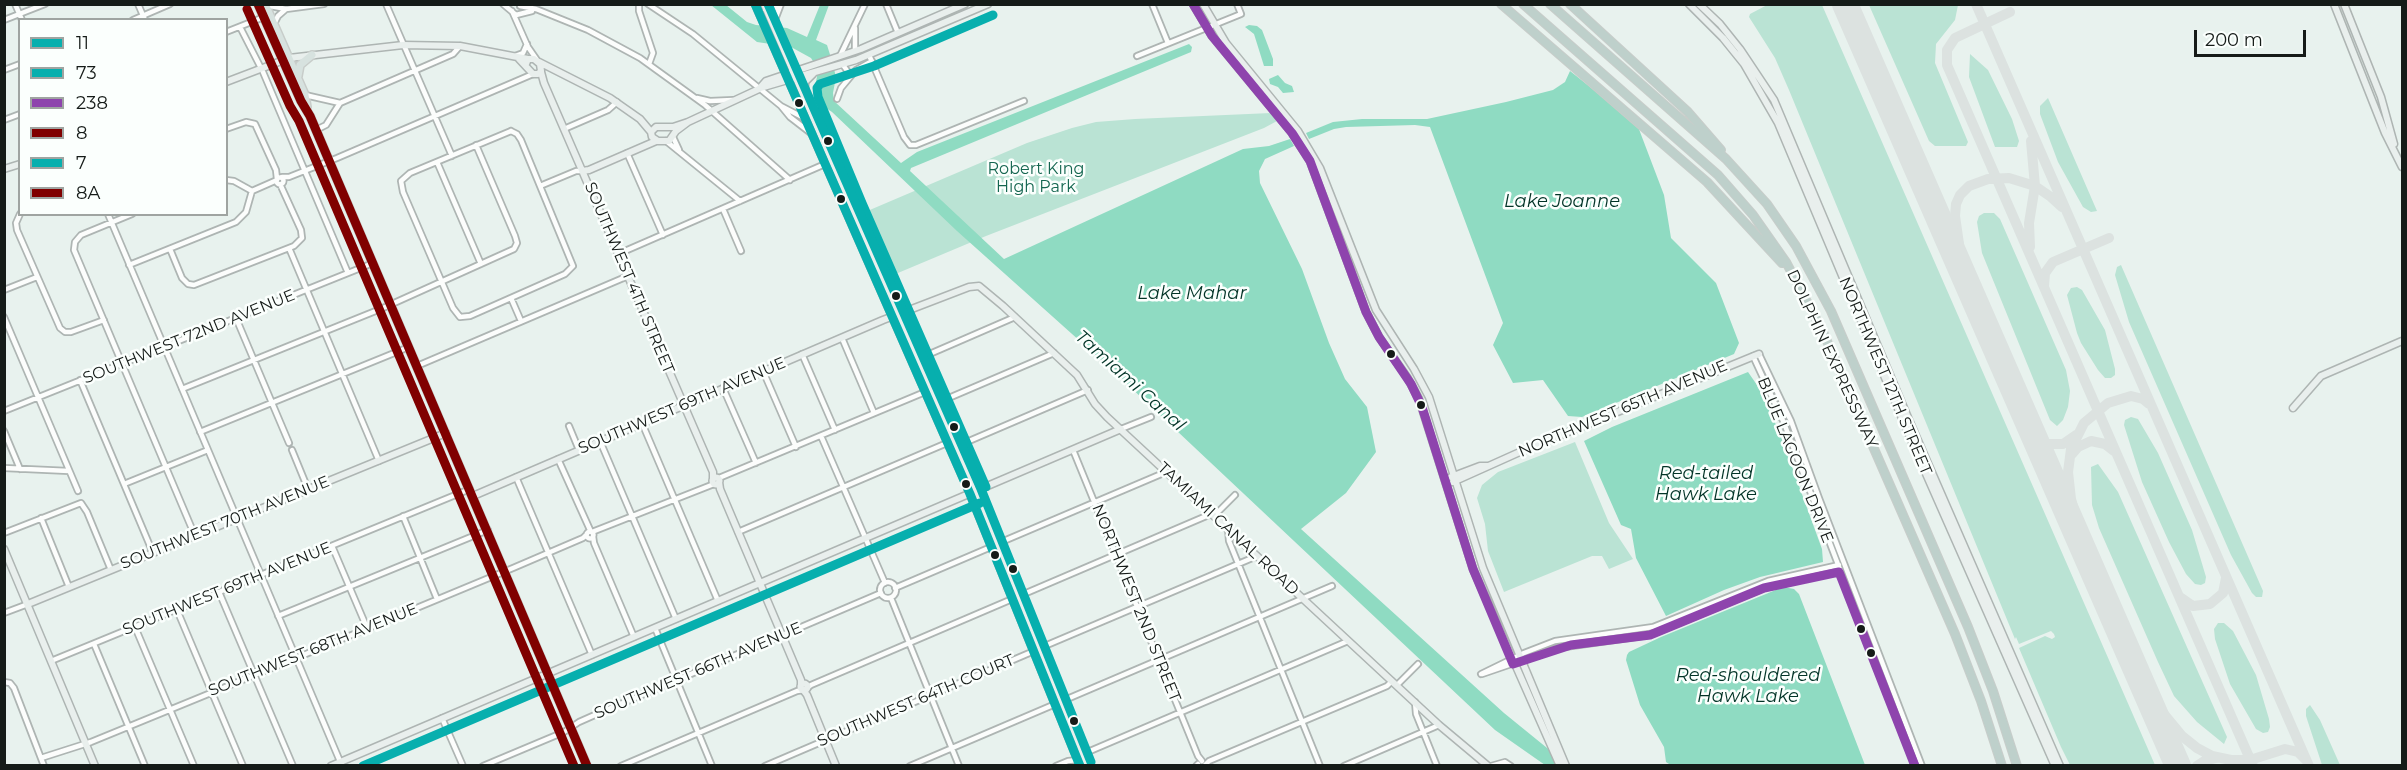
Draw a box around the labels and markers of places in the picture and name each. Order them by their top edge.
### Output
unlabelled marker [793,97,805,109]
unlabelled marker [822,135,834,147]
unlabelled marker [835,193,847,205]
unlabelled marker [890,290,902,302]
unlabelled marker [1385,348,1397,360]
unlabelled marker [1415,399,1427,411]
unlabelled marker [948,421,960,433]
unlabelled marker [960,478,972,490]
unlabelled marker [989,549,1001,561]
unlabelled marker [1007,563,1019,575]
unlabelled marker [1855,623,1867,635]
unlabelled marker [1865,647,1877,659]
unlabelled marker [1068,715,1080,727]

